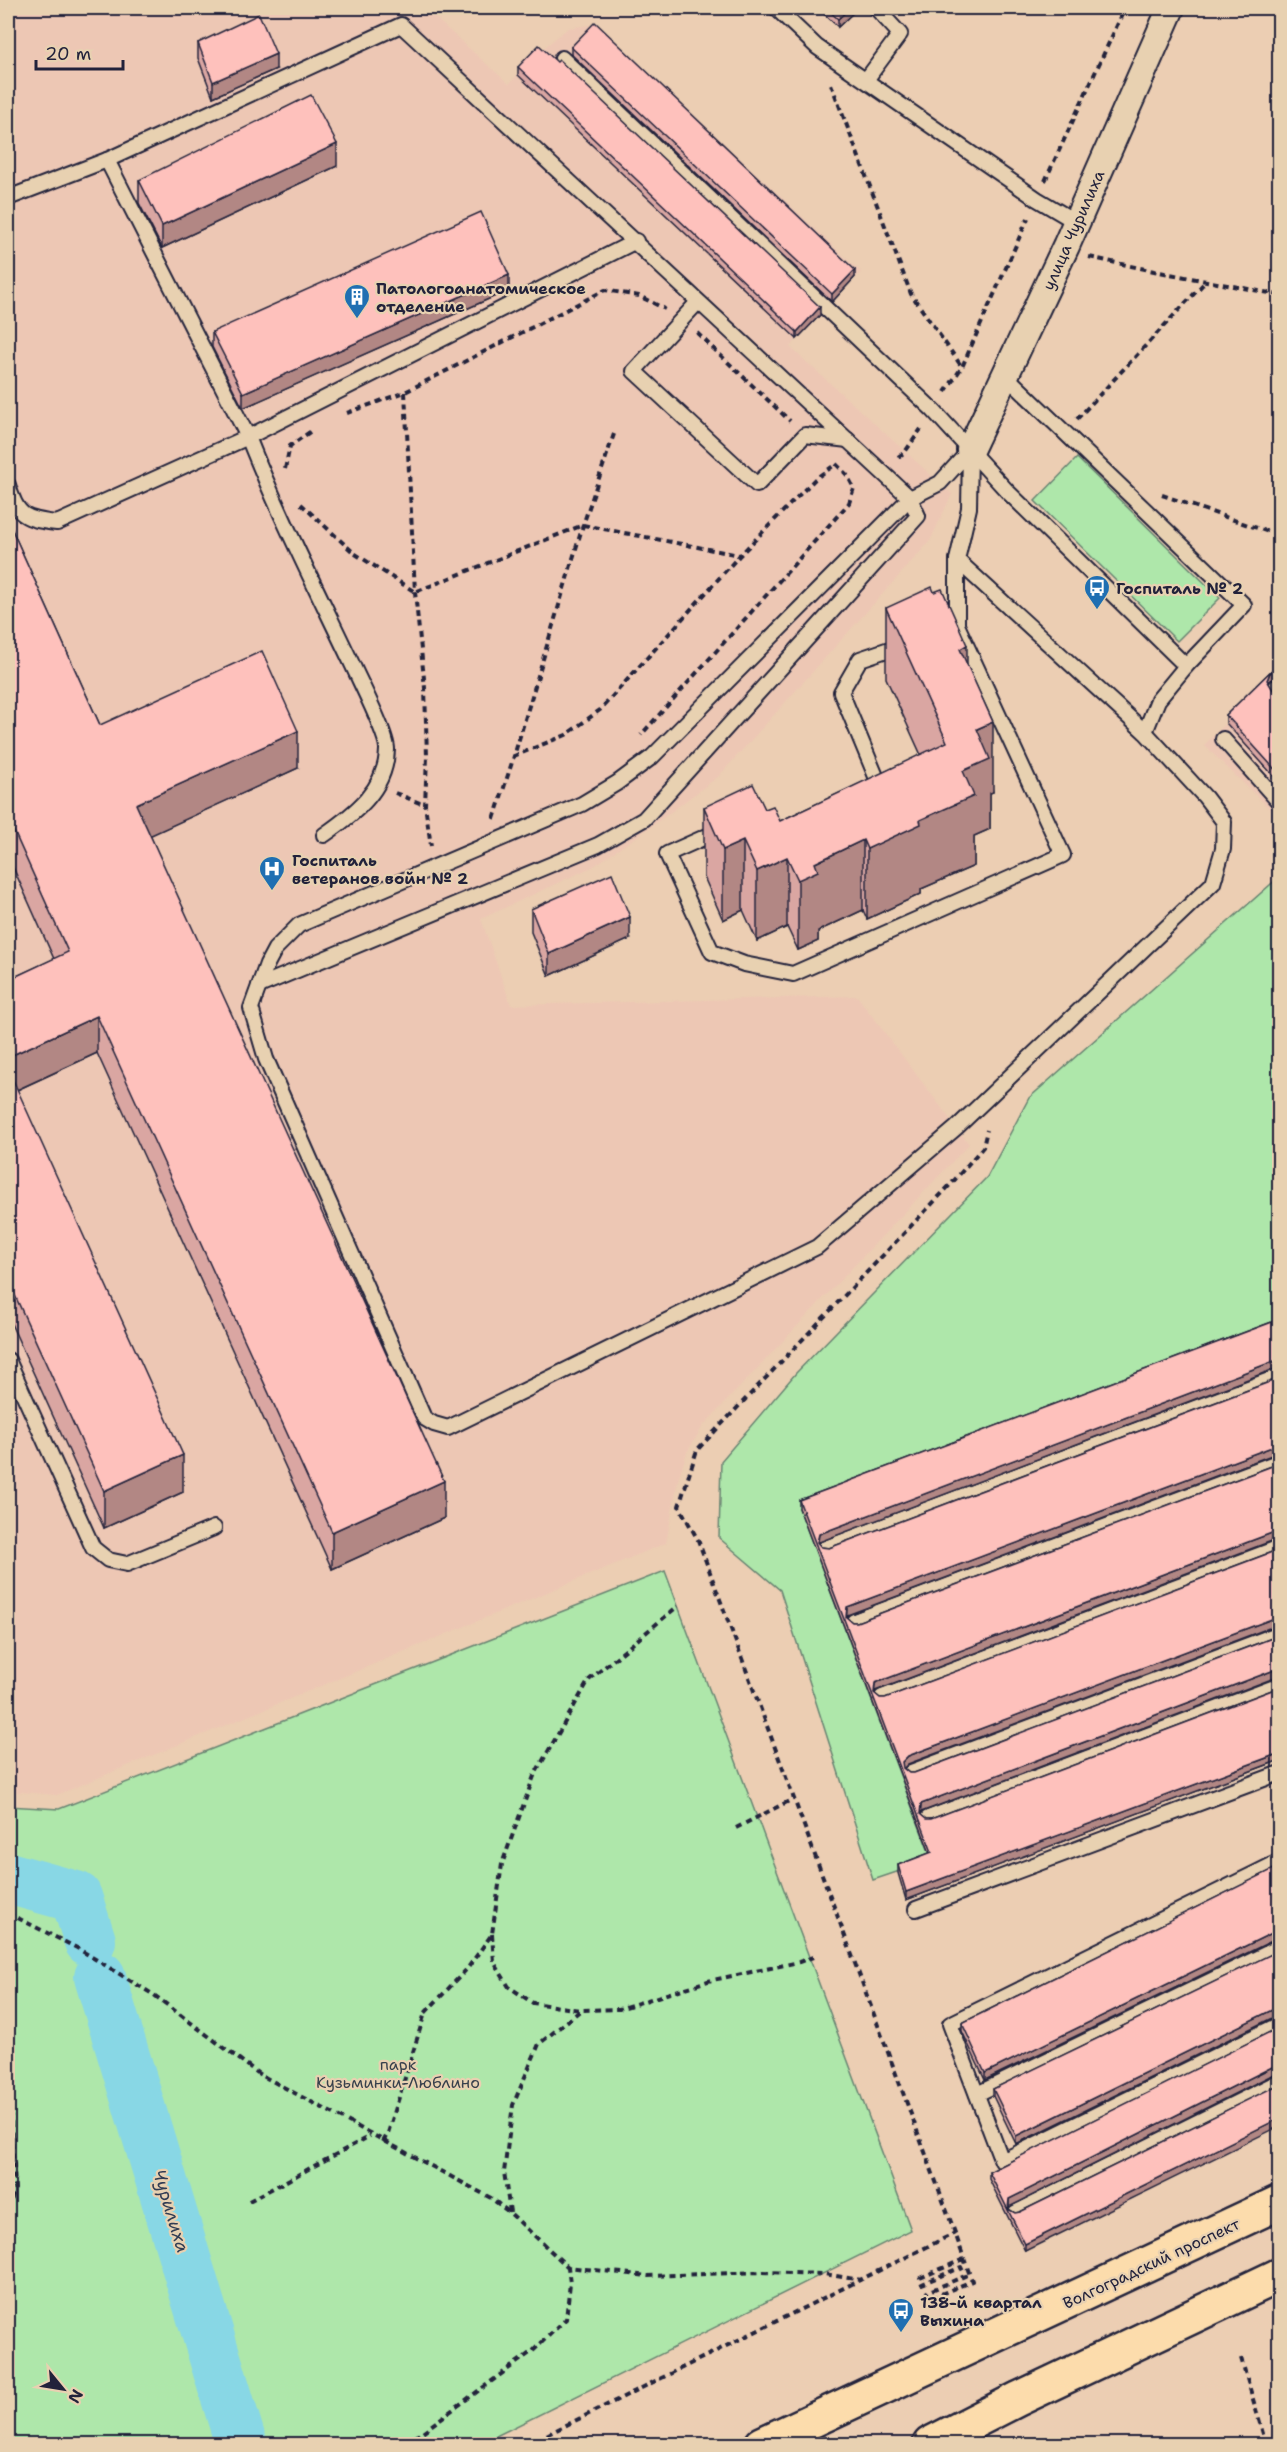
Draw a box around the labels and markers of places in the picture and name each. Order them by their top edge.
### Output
place label: Патологоанатомическое отделение [376,278,586,317]
building icon: Патологоанатомическое отделение [342,282,372,320]
bus stop icon: Госпиталь № 2 [1082,573,1112,611]
place label: Госпиталь № 2 [1116,578,1243,599]
place label: Госпиталь ветеранов войн № 2 [292,850,468,889]
hospital icon: Госпиталь ветеранов войн № 2 [257,854,287,892]
place label: 138-й квартал Выхина [920,2292,1042,2331]
bus stop icon: 138-й квартал Выхина [886,2296,916,2334]

